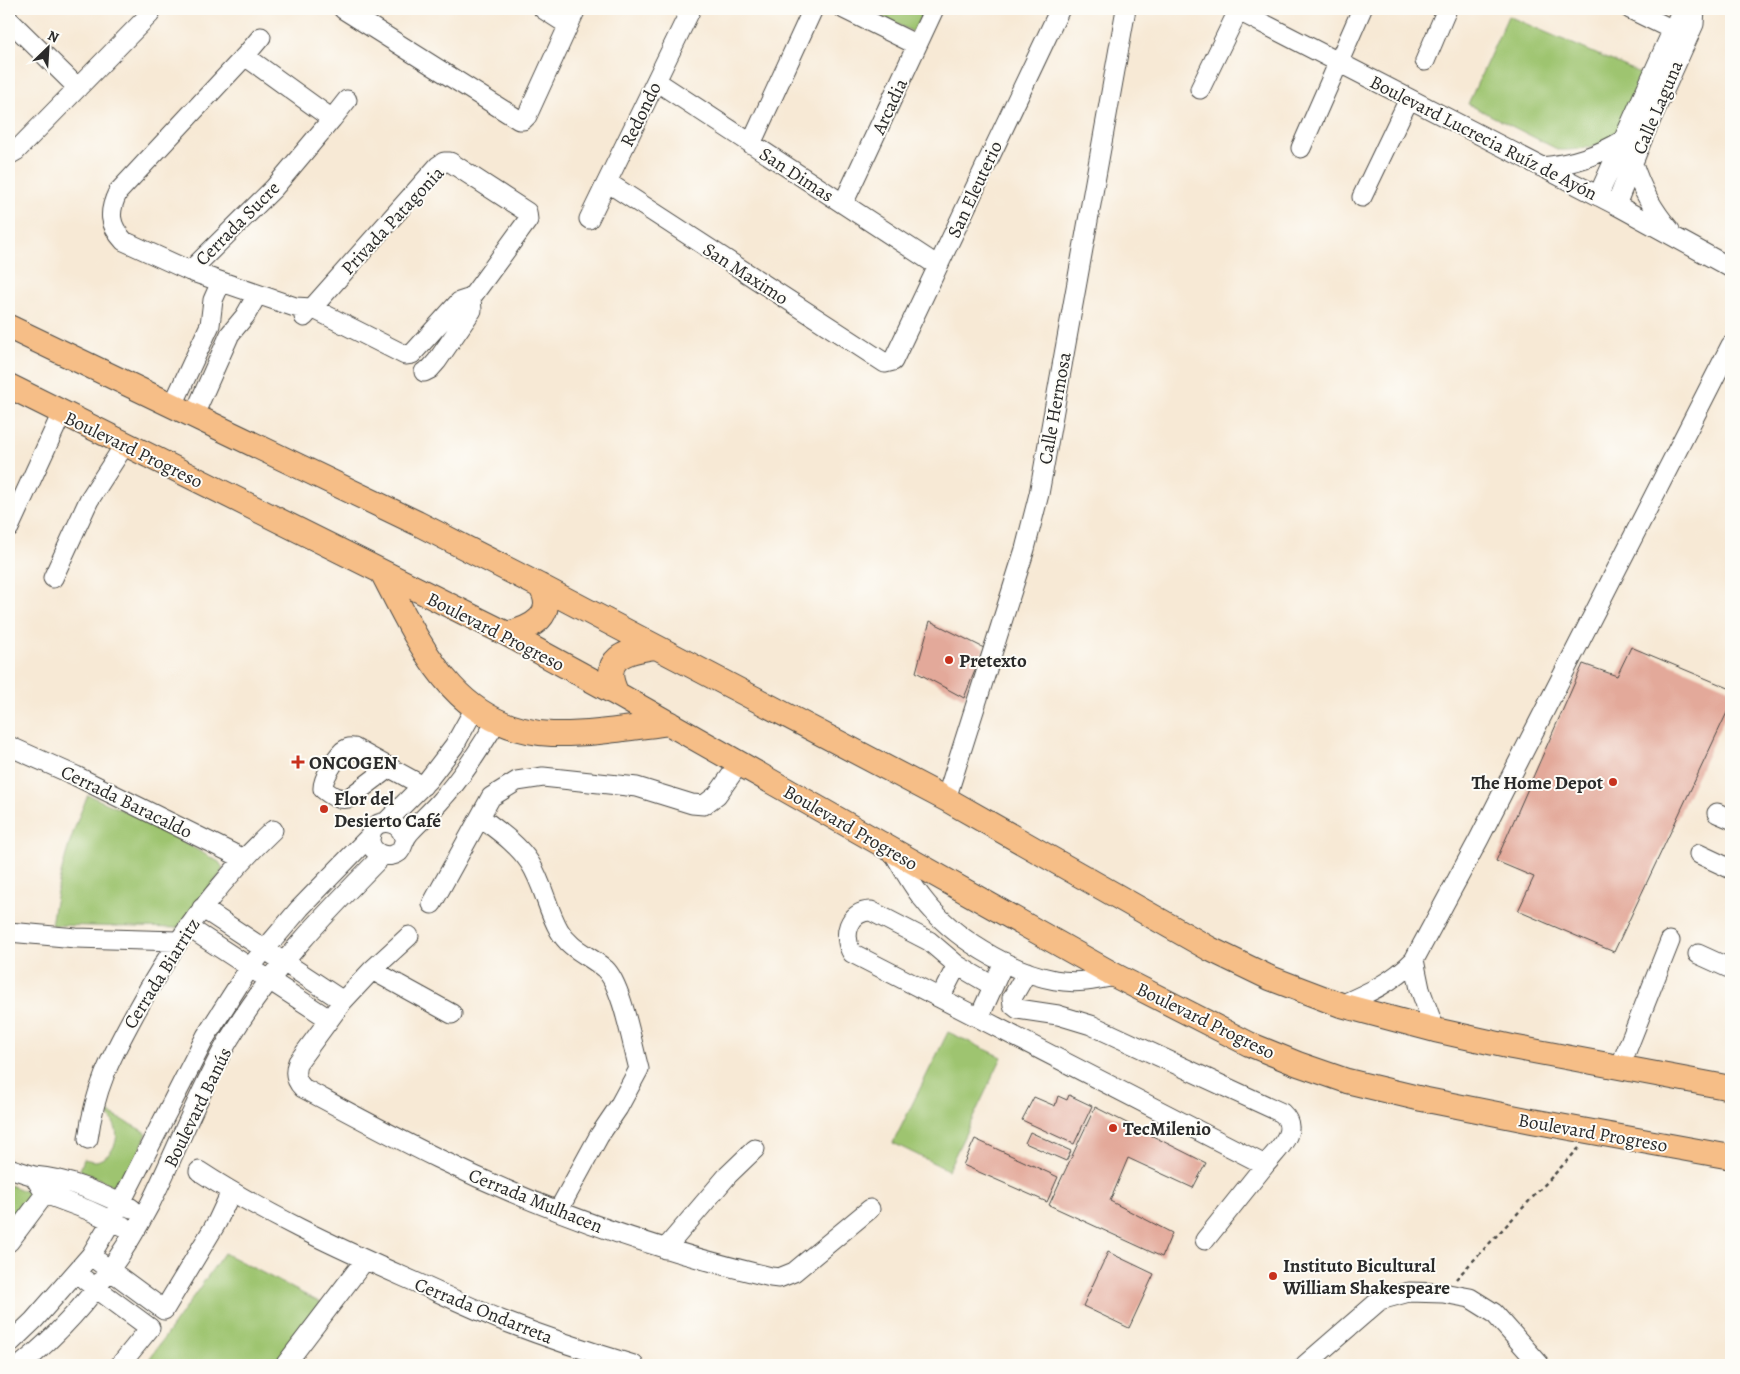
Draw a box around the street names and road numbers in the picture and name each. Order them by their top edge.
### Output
street label: Calle Laguna [1626,56,1689,158]
street label: Boulevard Lucrecia Ruíz de Ayón [1365,69,1602,207]
street label: Arcadia [865,74,914,140]
street label: Redondo [614,78,668,151]
street label: San Eleuterio [941,137,1009,242]
street label: San Dimas [754,141,839,209]
street label: Privada Patagonia [335,160,450,281]
street label: Cerrada Sucre [190,176,286,272]
street label: San Maximo [698,236,793,311]
street label: Calle Hermosa [1032,350,1078,466]
street label: Boulevard Progreso [60,405,207,495]
street label: Boulevard Progreso [422,586,569,678]
street label: Cerrada Baracaldo [56,759,197,845]
street label: Boulevard Progreso [779,779,922,877]
street label: Cerrada Biarritz [117,913,206,1034]
street label: Boulevard Progreso [1132,976,1279,1066]
street label: Boulevard Banús [158,1043,238,1172]
street label: Boulevard Progreso [1516,1107,1670,1159]
street label: Cerrada Mulhacen [465,1162,607,1240]
street label: Cerrada Ondarreta [411,1271,557,1351]

